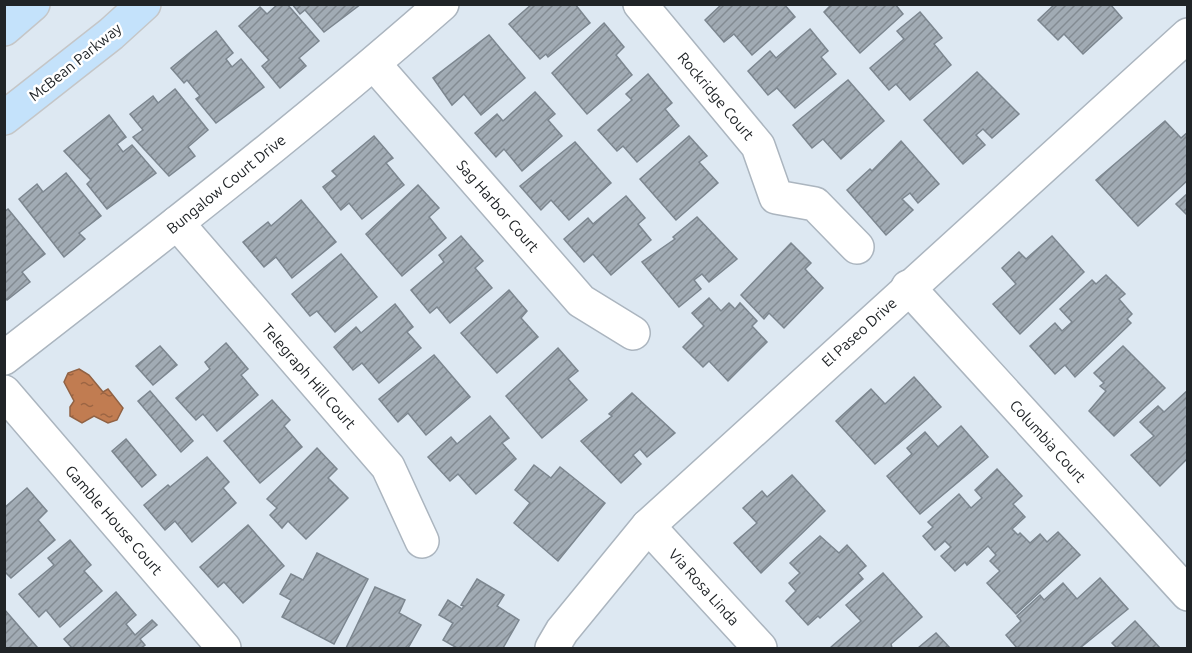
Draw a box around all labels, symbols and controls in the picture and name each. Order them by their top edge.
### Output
street label: McBean Parkway [25,20,125,104]
street label: Rockridge Court [674,49,758,143]
street label: Bungalow Court Drive [163,131,289,237]
street label: Sag Harbor Court [453,157,543,256]
street label: El Paseo Drive [818,294,900,370]
street label: Telegraph Hill Court [259,320,360,432]
street label: Columbia Court [1007,396,1090,486]
street label: Gamble House Court [62,462,166,578]
street label: Via Rosa Linda [665,545,743,629]

